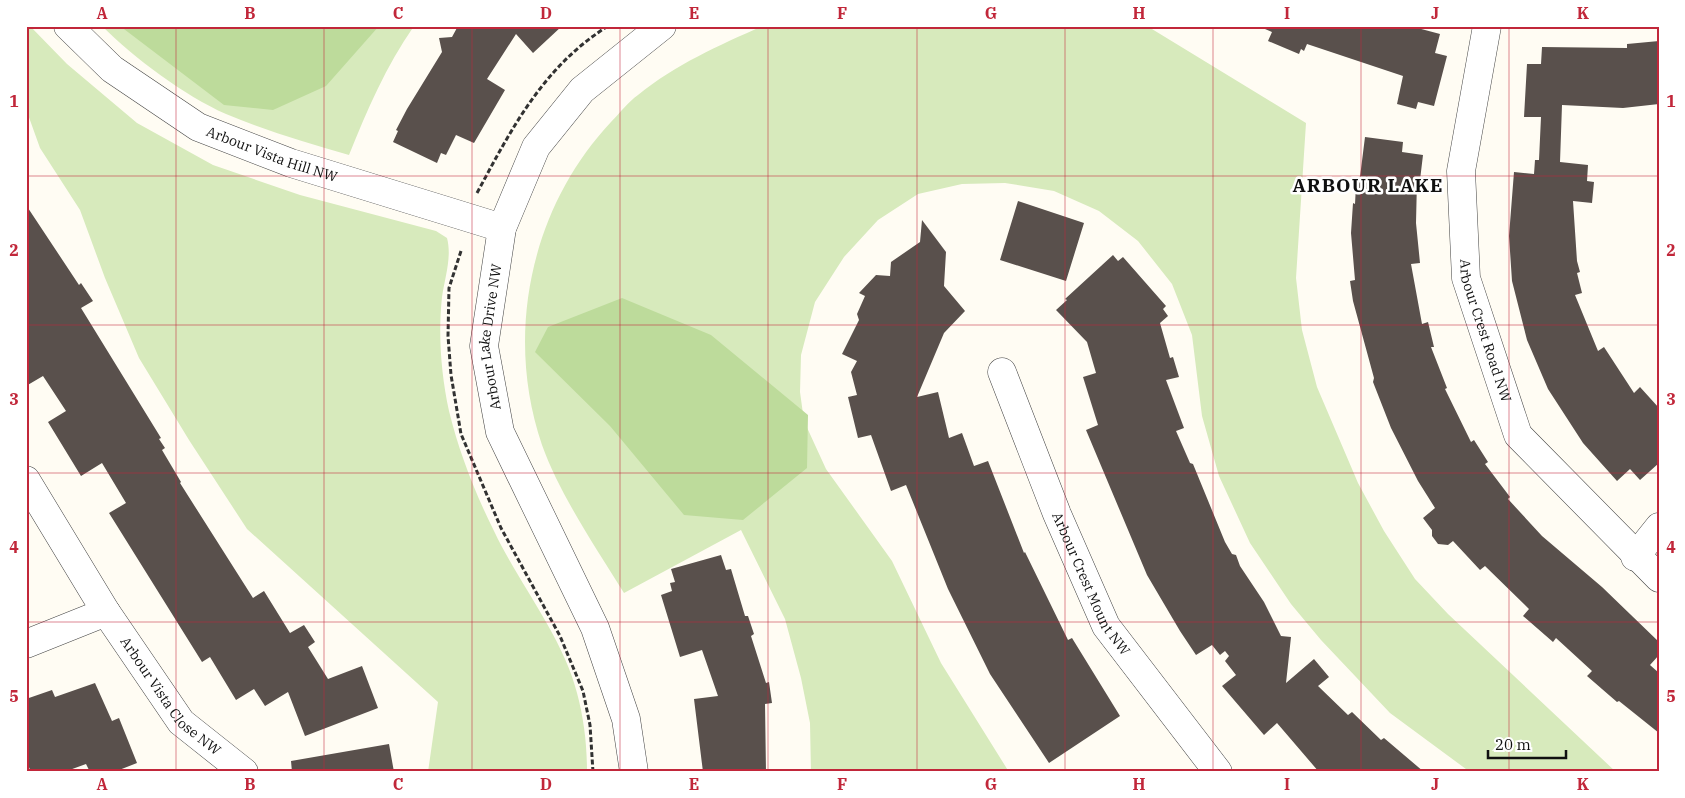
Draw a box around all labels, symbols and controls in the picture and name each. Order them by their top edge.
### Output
text: A [96,3,108,23]
text: B [244,3,256,23]
text: C [393,3,403,23]
text: D [540,3,552,23]
text: E [689,3,699,23]
text: F [837,3,847,23]
text: G [985,3,997,23]
text: H [1133,3,1146,23]
text: I [1284,3,1290,23]
text: J [1431,3,1439,23]
text: K [1577,3,1590,23]
text: 1 [9,91,19,111]
text: 1 [1666,91,1676,111]
street label: Arbour Vista Hill NW [204,122,340,186]
district label: ARBOUR LAKE [1292,173,1444,197]
text: 2 [9,240,19,260]
text: 2 [1666,240,1676,260]
street label: Arbour Crest Road NW [1456,259,1516,405]
street label: Arbour Lake Drive NW [475,262,505,412]
text: 3 [9,389,19,409]
text: 3 [1666,389,1676,409]
street label: Arbour Crest Mount NW [1048,509,1134,659]
text: 4 [9,537,19,557]
text: 4 [1666,537,1676,557]
street label: Arbour Vista Close NW [116,633,225,759]
text: 5 [9,686,19,706]
text: 5 [1666,686,1676,706]
scale bar [1488,728,1565,760]
text: 20 m [1495,735,1531,754]
text: A [96,774,108,794]
text: B [244,774,256,794]
text: C [393,774,403,794]
text: D [540,774,552,794]
text: E [689,774,699,794]
text: F [837,774,847,794]
text: G [985,774,997,794]
text: H [1133,774,1146,794]
text: I [1284,774,1290,794]
text: J [1431,774,1439,794]
text: K [1577,774,1590,794]

